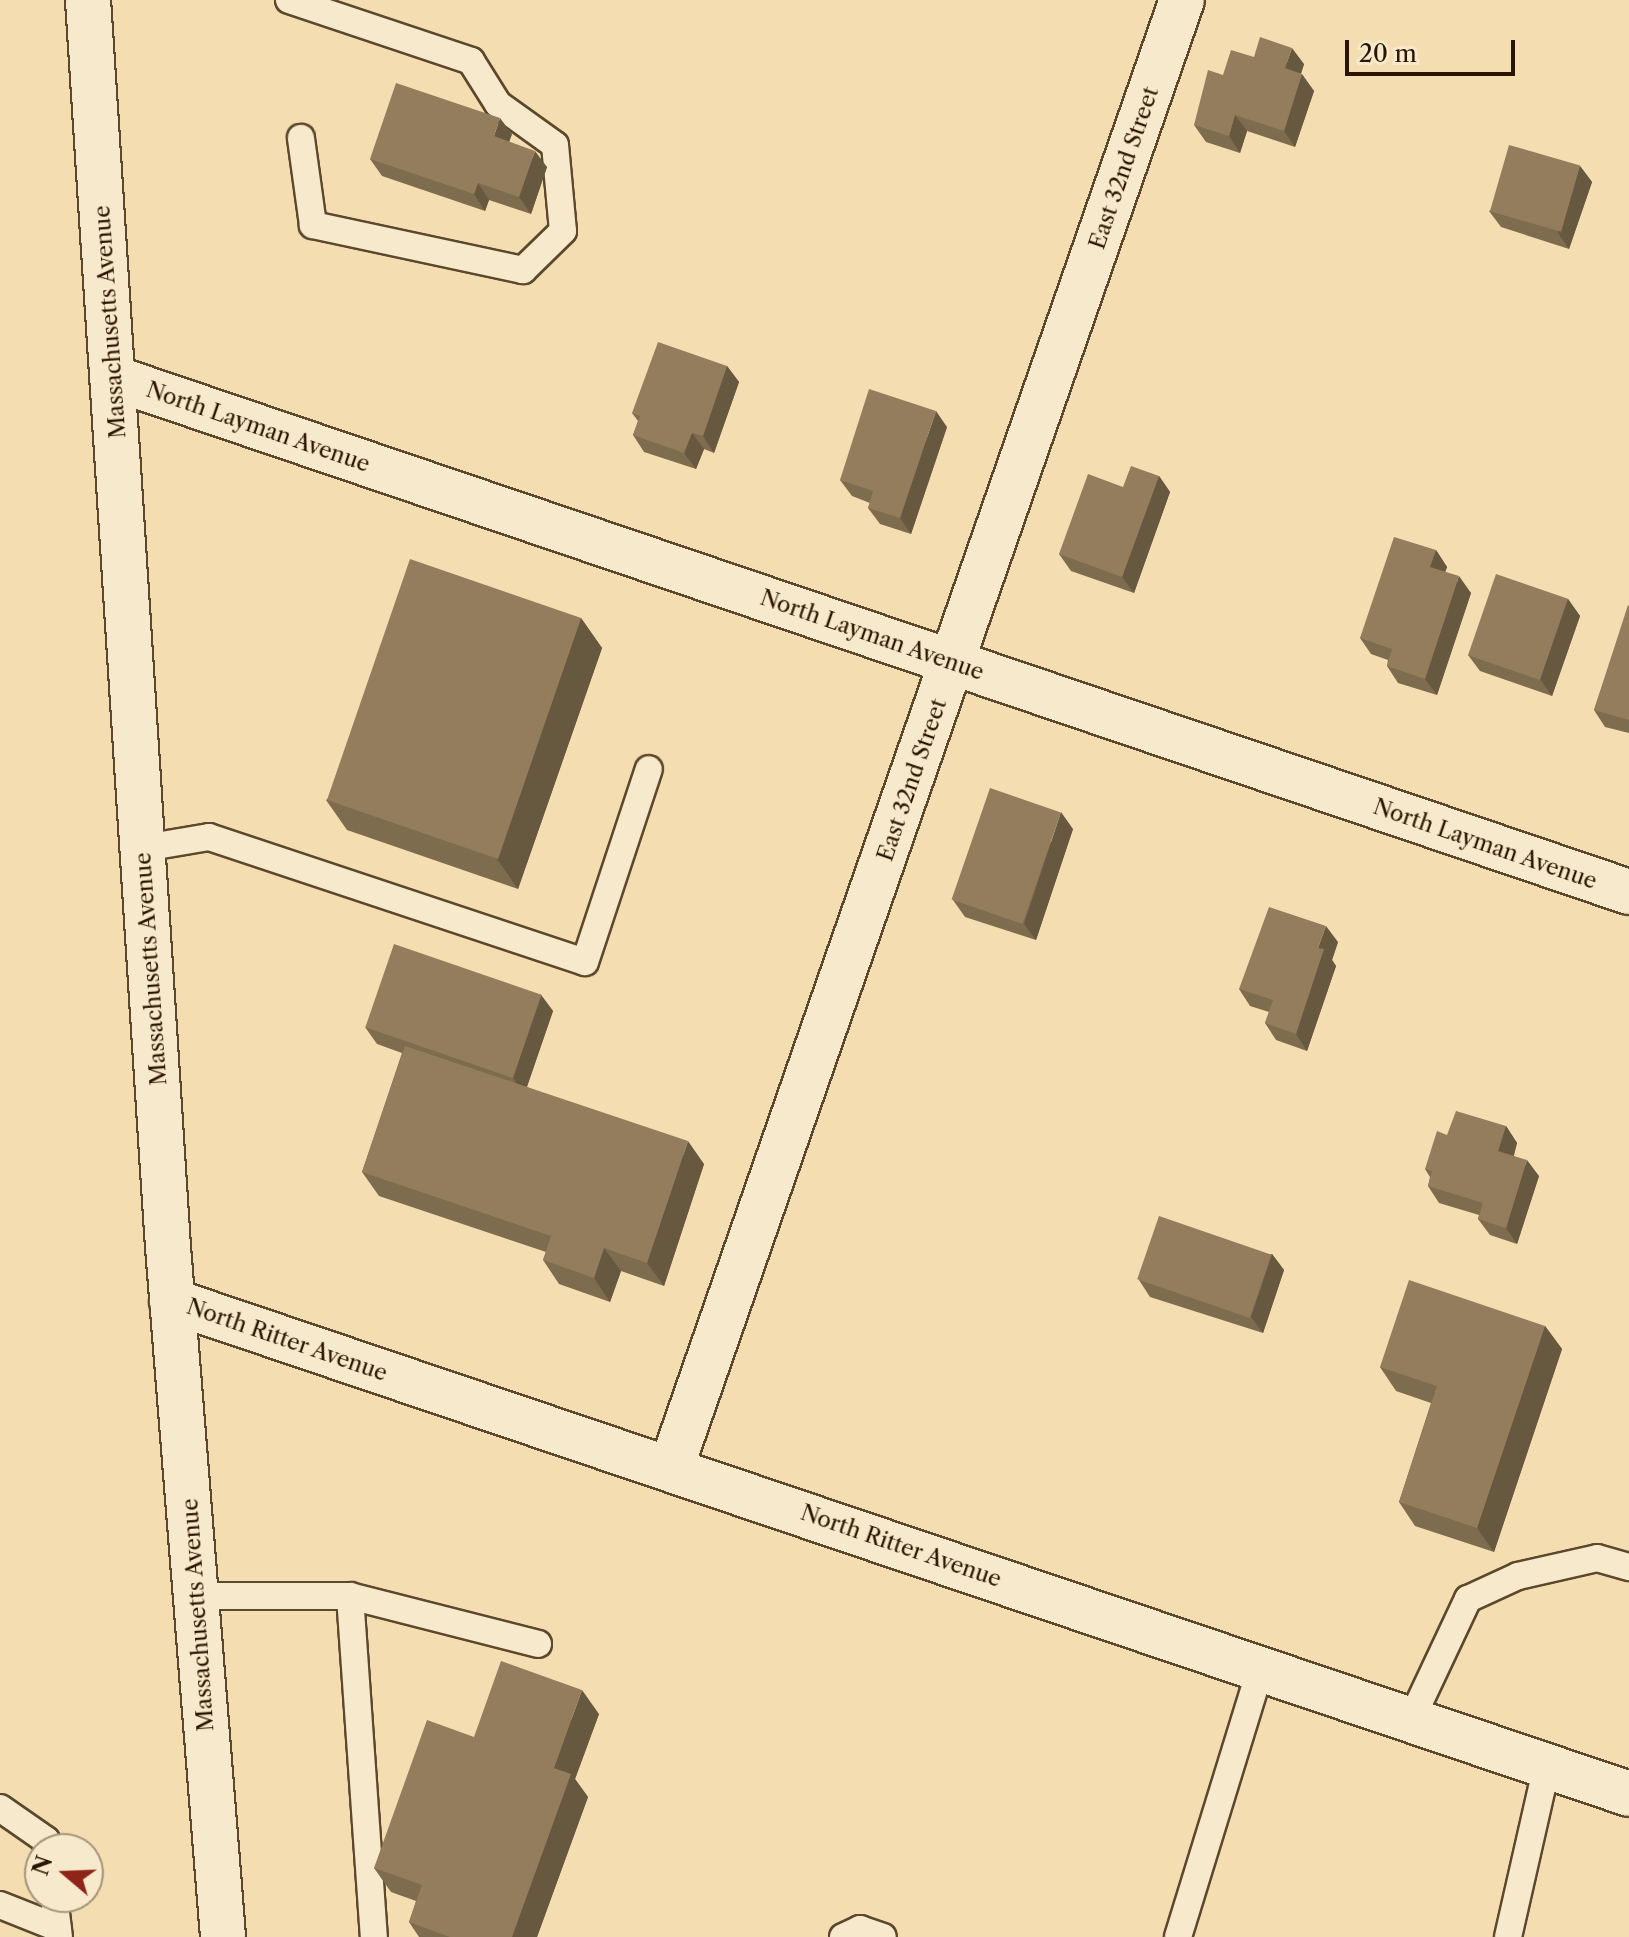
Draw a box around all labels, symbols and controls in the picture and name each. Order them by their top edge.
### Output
scale bar [1349,24,1519,74]
text: 20 m [1359,39,1417,68]
street label: East 32nd Street [1084,83,1164,253]
street label: Massachusetts Avenue [89,204,131,440]
street label: North Layman Avenue [142,376,374,478]
street label: North Layman Avenue [756,584,988,686]
street label: East 32nd Street [872,695,952,865]
street label: North Layman Avenue [1369,793,1601,895]
street label: Massachusetts Avenue [130,851,172,1087]
street label: North Ritter Avenue [183,1293,391,1387]
street label: Massachusetts Avenue [177,1497,219,1733]
street label: North Ritter Avenue [797,1499,1005,1593]
north arrow [24,1833,104,1913]
text: N [27,1852,59,1879]

